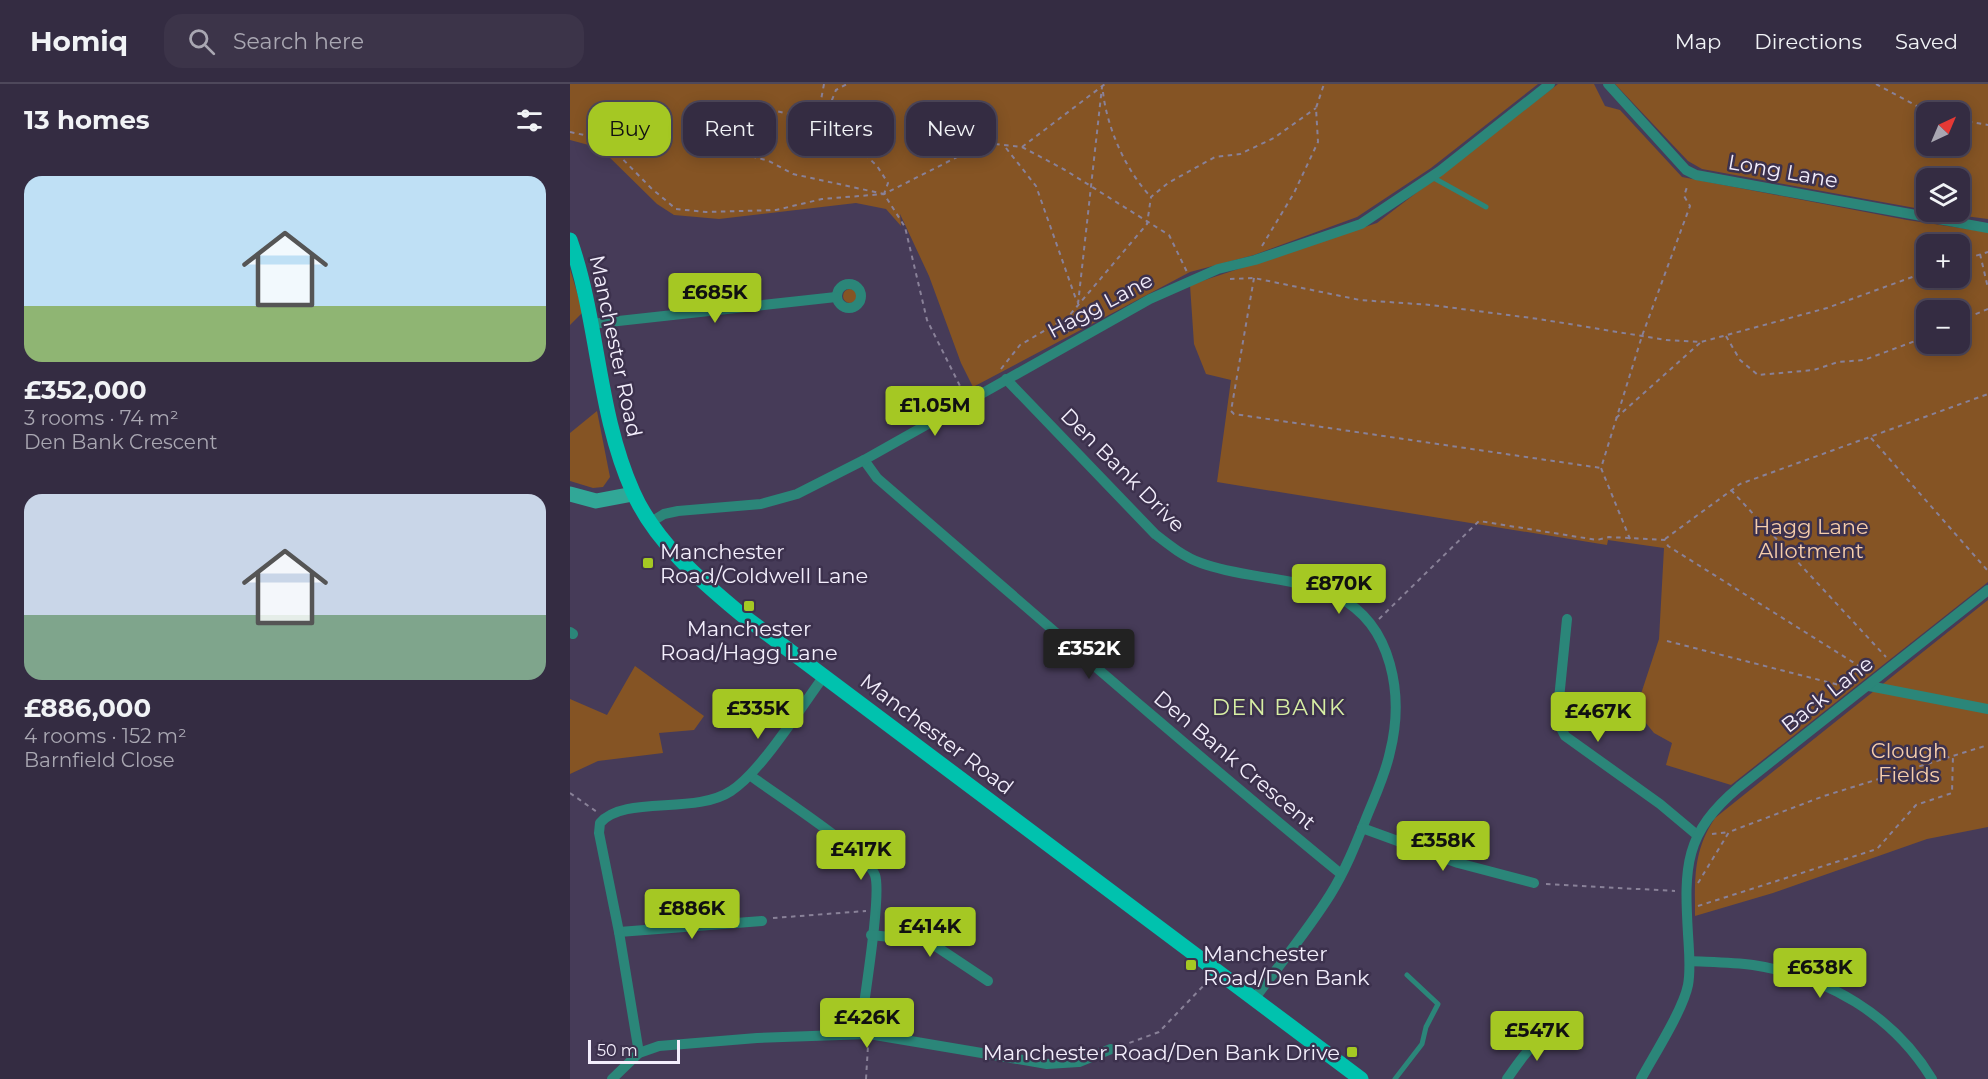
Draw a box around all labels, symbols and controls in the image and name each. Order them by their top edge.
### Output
search box [164,14,584,68]
text: Homiq [30,24,128,58]
icon: search [185,25,218,58]
text: Search here [233,28,364,55]
text: Map [1675,29,1721,54]
text: Directions [1754,29,1862,54]
text: Saved [1895,29,1958,54]
chip: Buy [588,102,671,156]
chip: Rent [683,102,776,156]
chip: Filters [788,102,894,156]
chip: New [906,102,996,156]
north arrow [1916,102,1970,156]
map controls [1916,102,1970,354]
text: 13 homes [24,104,150,136]
icon: filters [513,104,546,137]
street label: Long Lane [1726,149,1840,193]
button: layers [1916,168,1970,222]
icon: home [231,215,339,323]
button: + [1916,234,1970,288]
street label: Manchester Road [585,253,647,439]
street label: Hagg Lane [1043,267,1157,343]
pin: £685K [673,273,757,324]
text: £685K [682,280,748,304]
button: − [1916,300,1970,354]
text: £352,000 [24,374,147,406]
pin: £1.05M [886,386,984,437]
text: £1.05M [899,393,971,417]
street label: Den Bank Drive [1056,403,1190,537]
text: 3 rooms · 74 m² [24,406,179,430]
text: Den Bank Crescent [24,430,218,454]
park label: Hagg Lane Allotment [1753,514,1869,563]
icon: home [231,533,339,641]
place label: Manchester Road/Coldwell Lane [660,539,868,588]
marker: Manchester Road/Coldwell Lane [641,556,655,570]
pin: £870K [1297,564,1381,615]
text: £870K [1306,571,1372,595]
marker: Manchester Road/Hagg Lane [742,599,756,613]
place label: Manchester Road/Hagg Lane [660,616,838,665]
pin: £352K [1047,629,1131,680]
text: £352K [1057,636,1121,660]
street label: Back Lane [1776,650,1878,738]
street label: Manchester Road [856,668,1018,800]
street label: Den Bank Crescent [1149,685,1321,835]
pin: £335K [716,689,800,740]
text: £886,000 [24,692,151,724]
pin: £467K [1556,692,1640,743]
district label: DEN BANK [1212,694,1346,721]
text: £335K [726,696,790,720]
text: £467K [1565,699,1631,723]
text: 4 rooms · 152 m² [24,724,187,748]
park label: Clough Fields [1871,738,1947,787]
text: Barnfield Close [24,748,175,772]
pin: £358K [1401,821,1485,872]
text: £358K [1411,828,1475,852]
pin: £417K [819,830,903,881]
text: £417K [830,837,892,861]
pin: £886K [650,889,734,940]
text: £886K [659,896,725,920]
pin: £414K [888,907,972,958]
text: £414K [899,914,961,938]
place label: Manchester Road/Den Bank [1203,941,1370,990]
pin: £638K [1778,948,1862,999]
text: £638K [1787,955,1853,979]
marker: Manchester Road/Den Bank [1184,958,1198,972]
pin: £426K [825,998,909,1049]
text: £426K [834,1005,900,1029]
pin: £547K [1495,1011,1579,1062]
text: £547K [1504,1018,1570,1042]
scale bar [588,1037,680,1064]
place label: Manchester Road/Den Bank Drive [983,1040,1340,1065]
text: 50 m [597,1041,638,1060]
marker: Manchester Road/Den Bank Drive [1345,1045,1359,1059]

